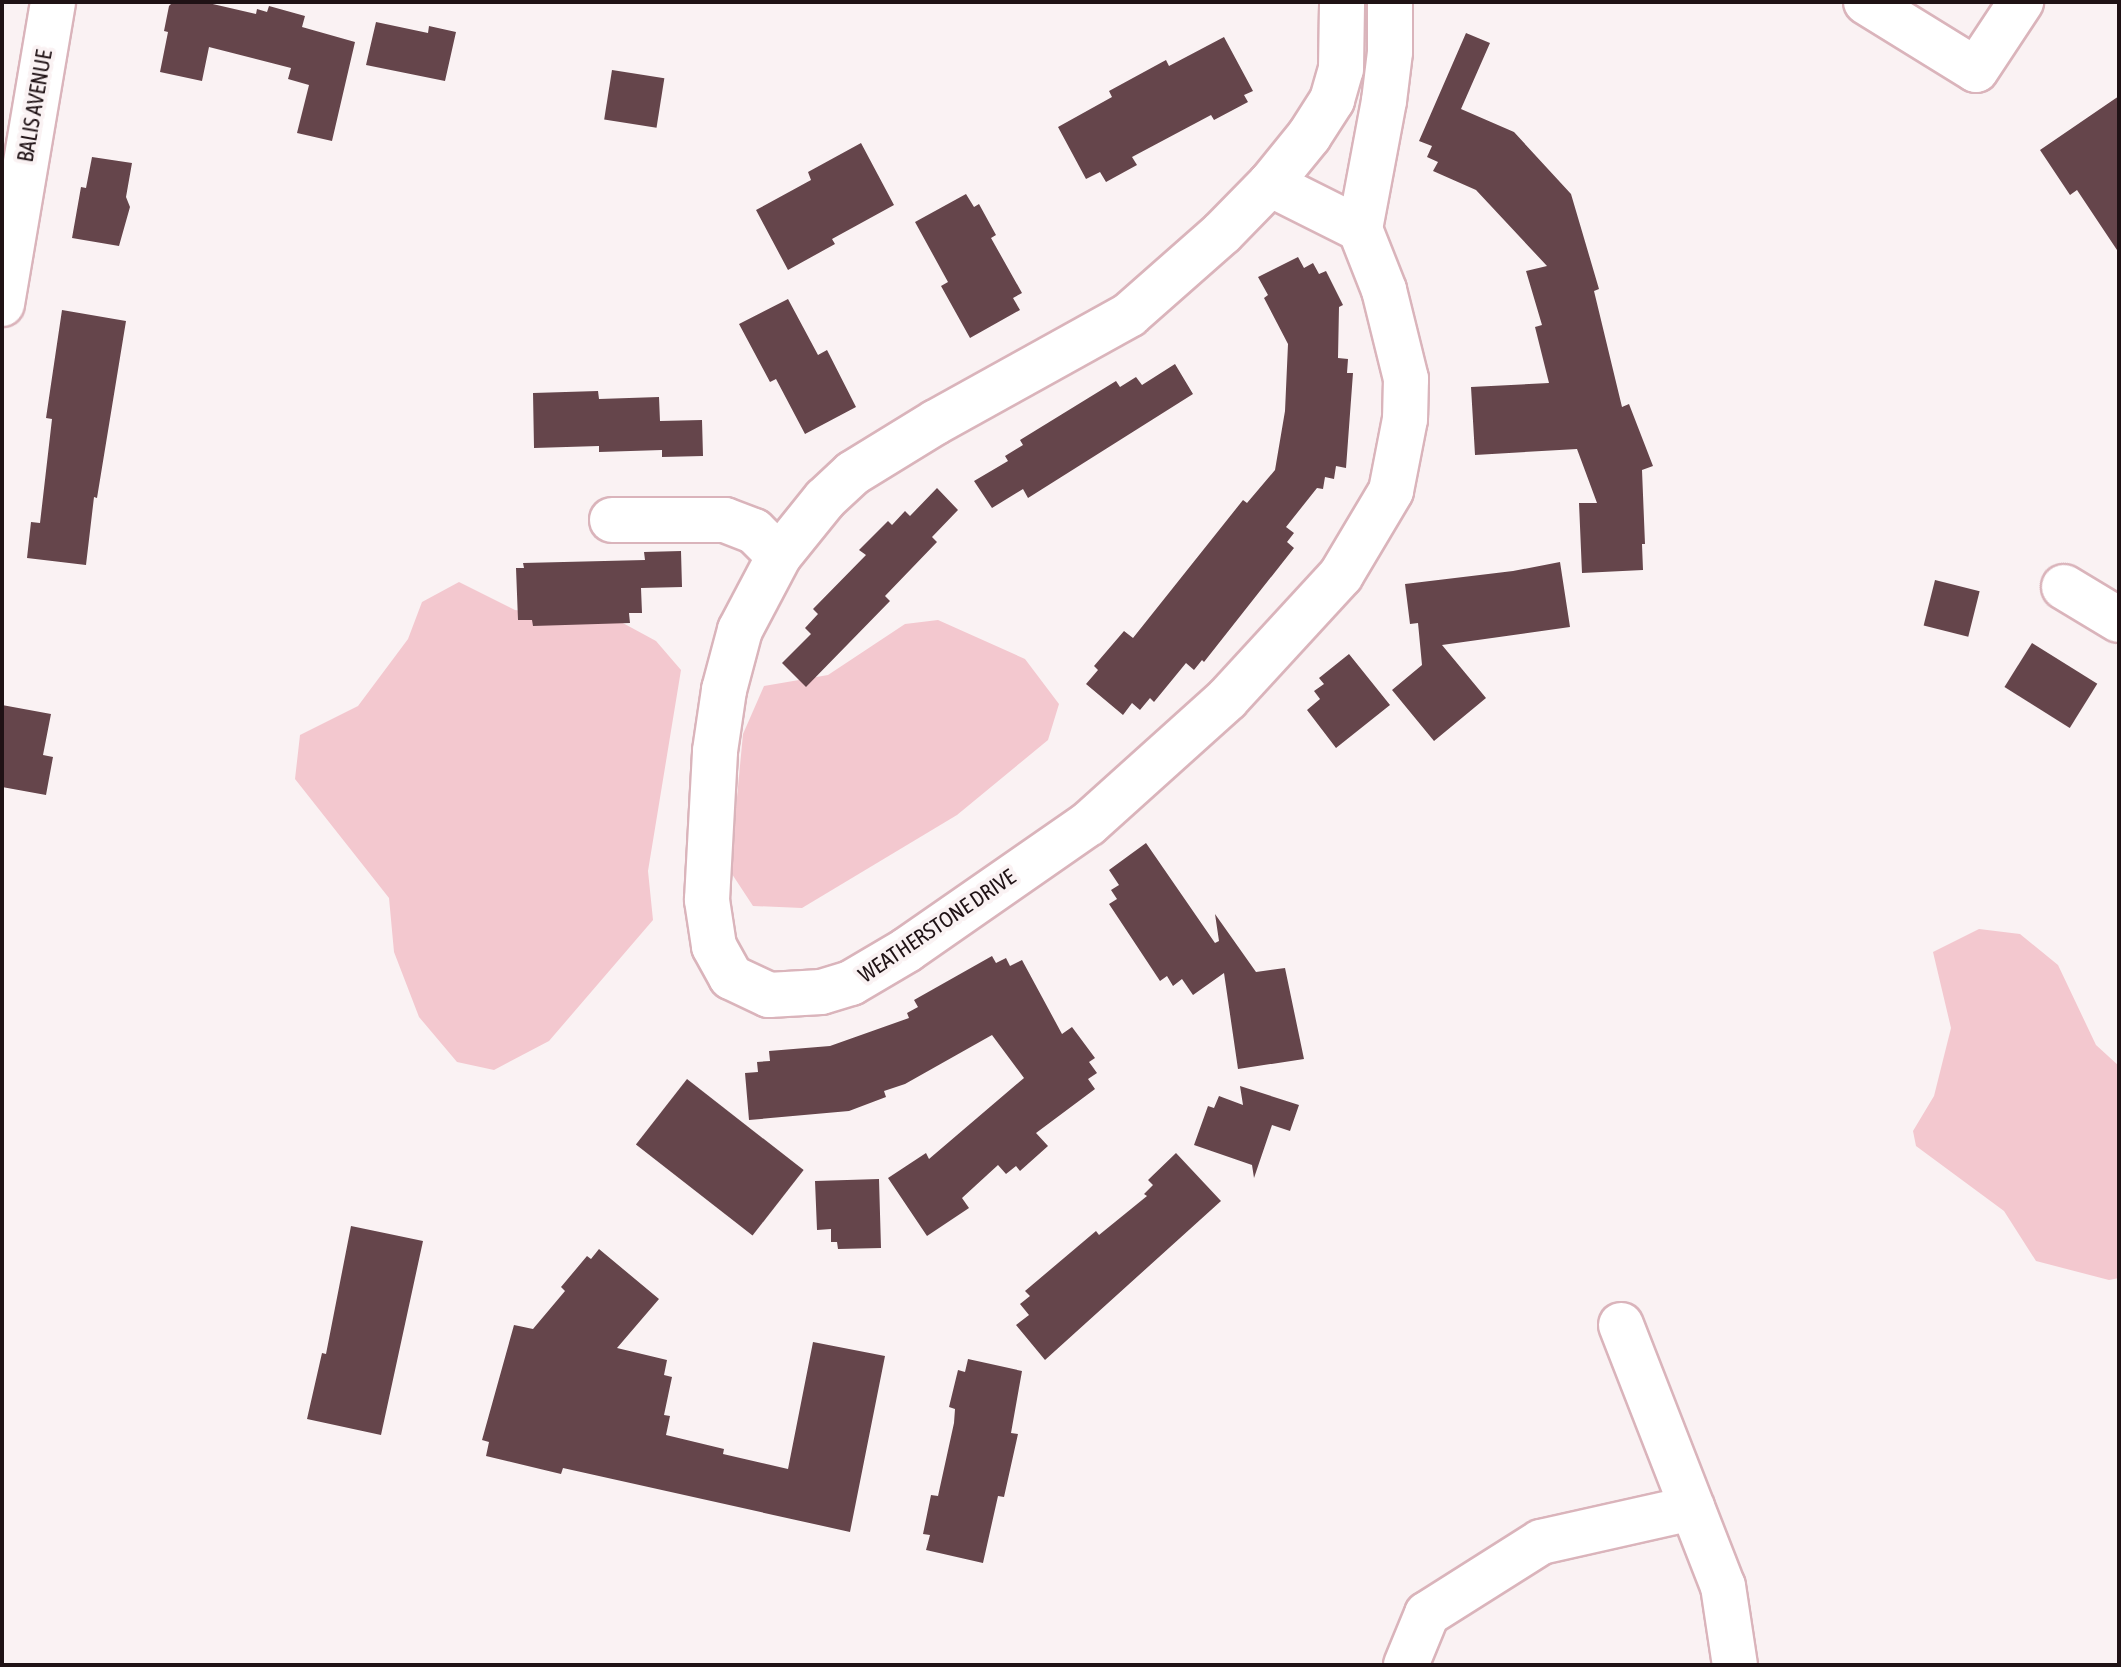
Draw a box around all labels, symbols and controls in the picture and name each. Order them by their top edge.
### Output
street label: BALIS AVENUE [12,48,58,164]
street label: WEATHERSTONE DRIVE [853,864,1021,988]

